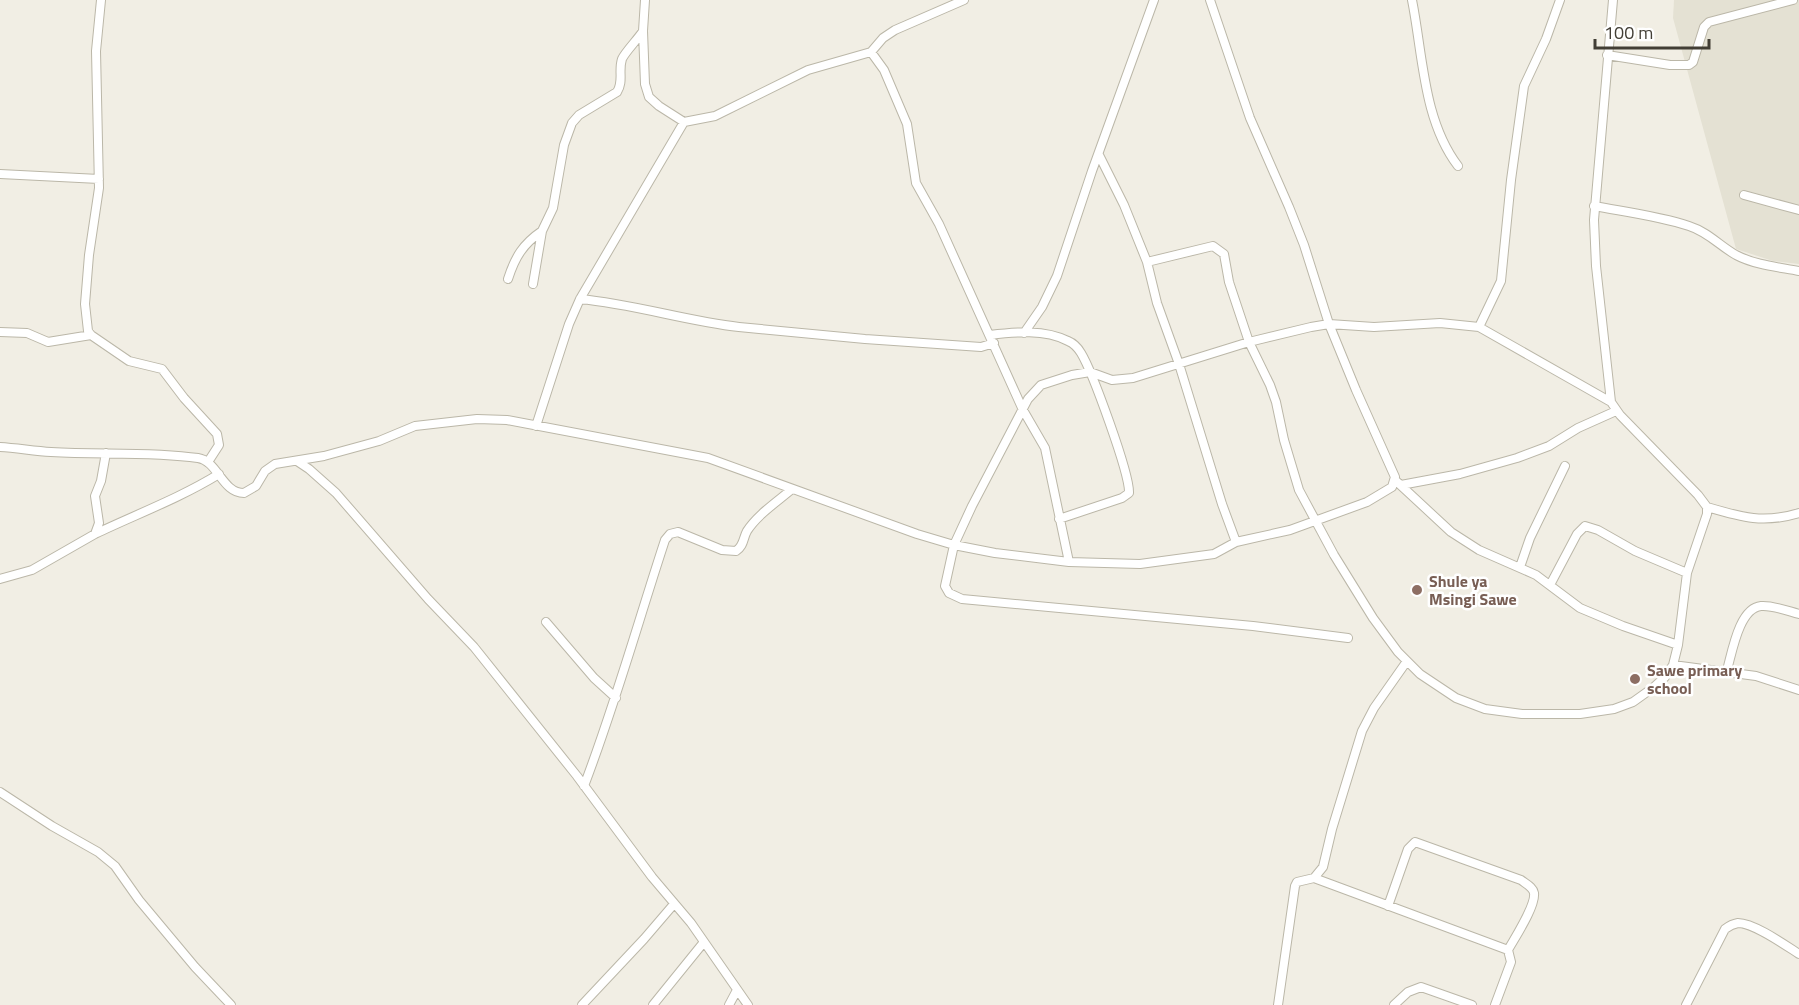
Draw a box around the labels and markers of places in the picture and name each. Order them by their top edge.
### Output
place label: Shule ya Msingi Sawe [1429,569,1517,611]
marker: Shule ya Msingi Sawe [1410,583,1424,597]
place label: Sawe primary school [1647,658,1742,700]
marker: Sawe primary school [1628,672,1642,686]

